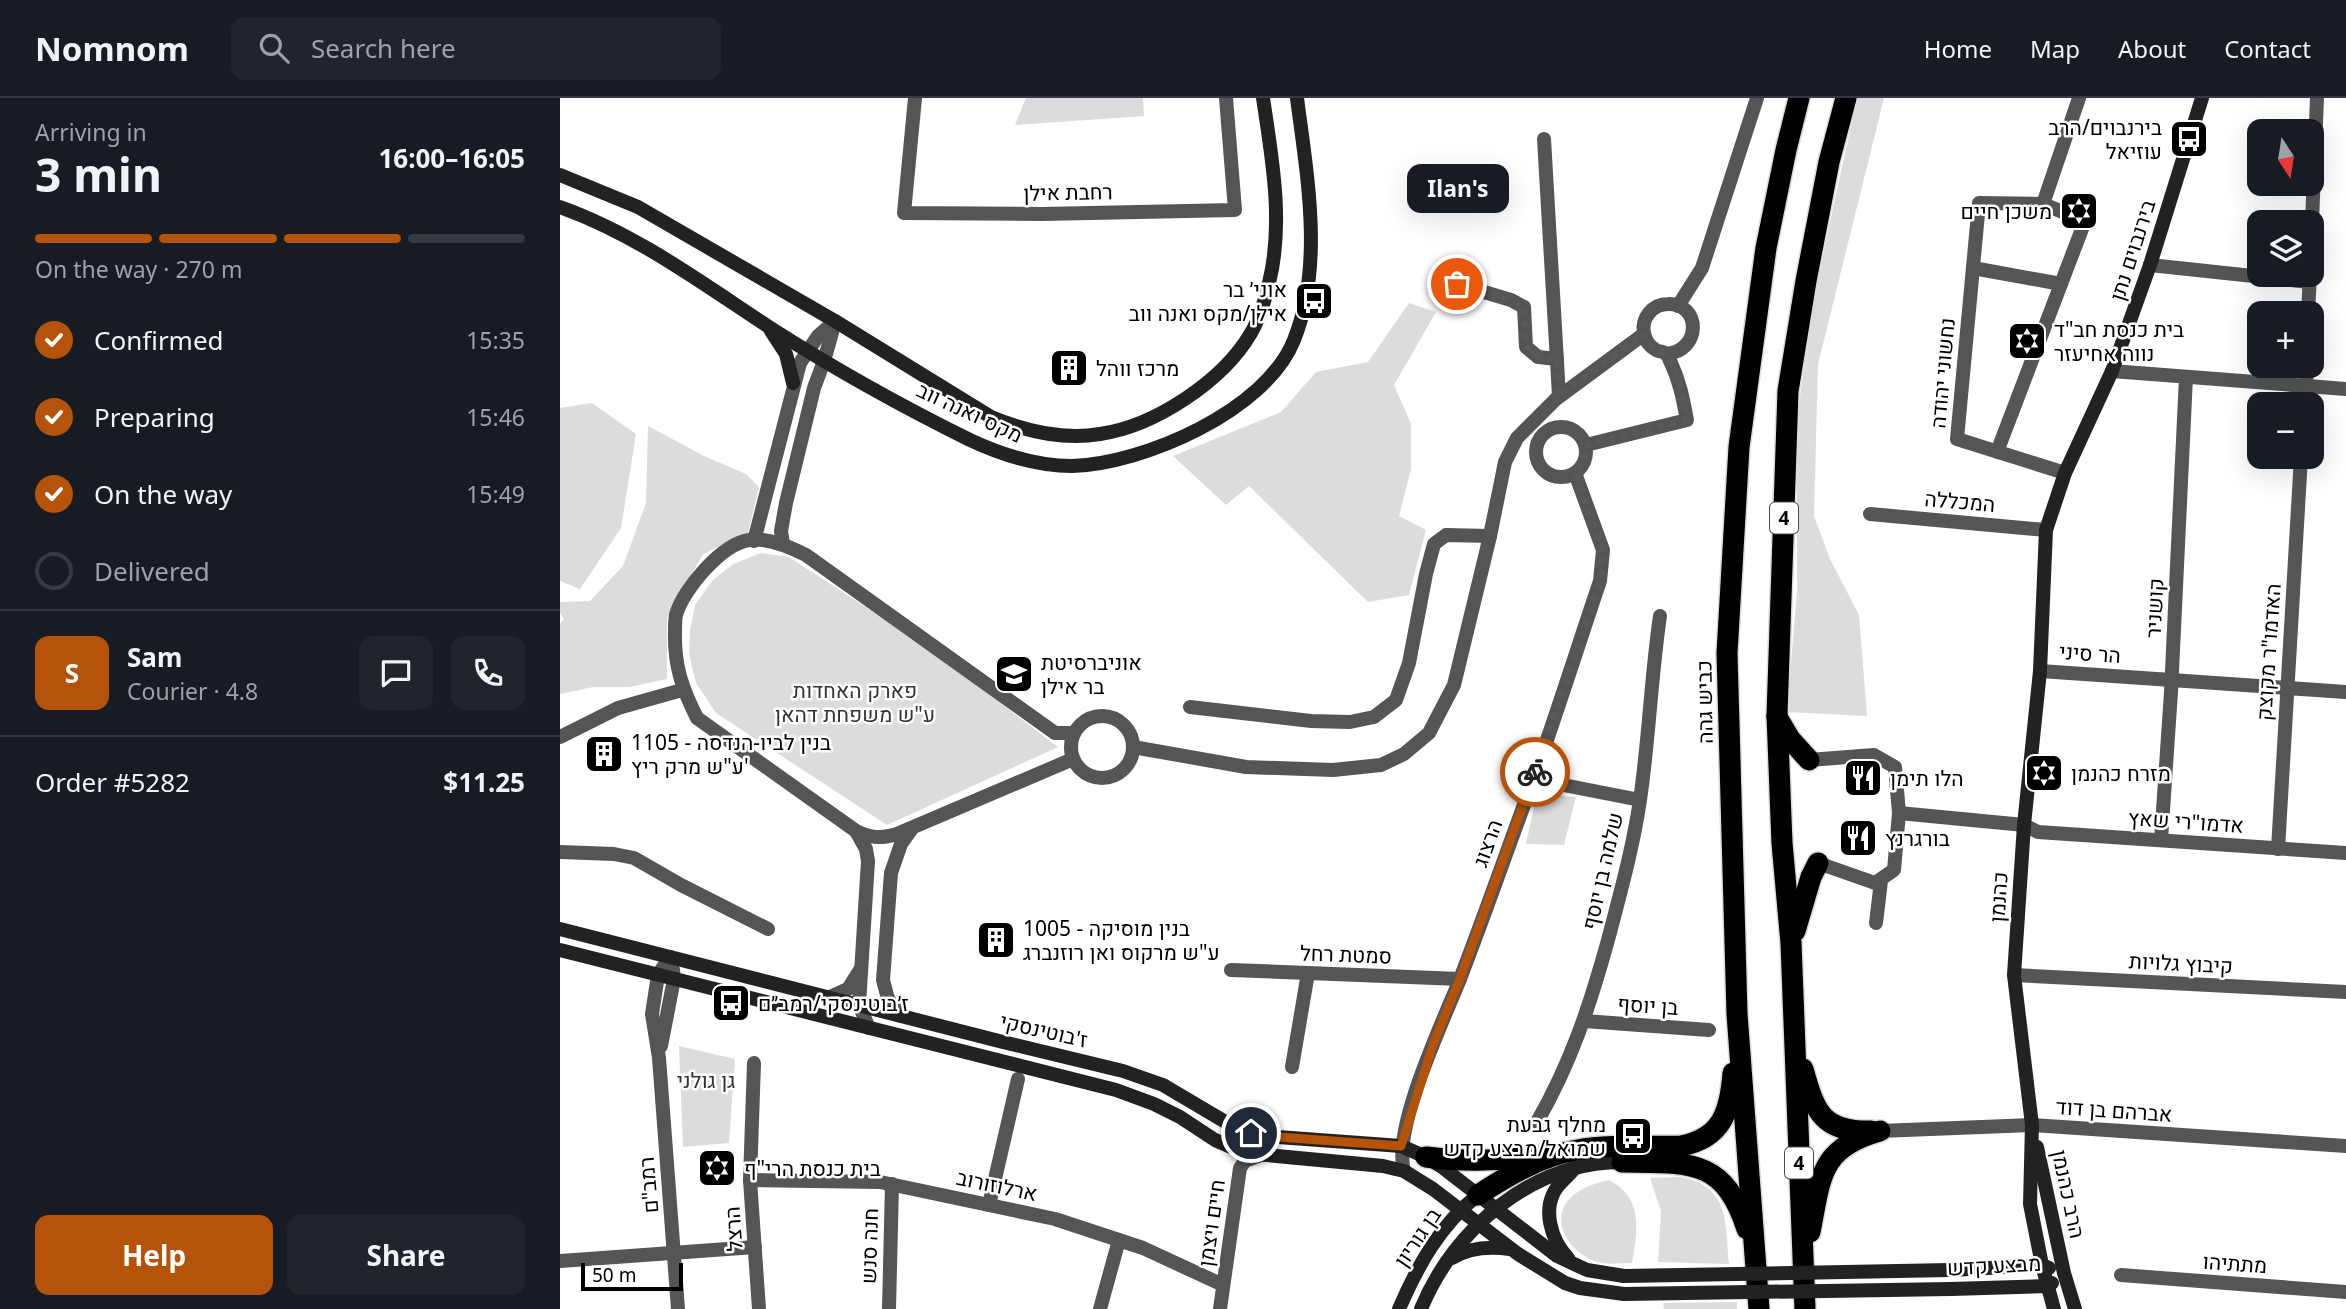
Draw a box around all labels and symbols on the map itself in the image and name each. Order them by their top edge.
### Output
place label: בירנבוים/הרב עוזיאל [2048,113,2162,165]
bus stop icon: בירנבוים/הרב עוזיאל [2168,118,2210,160]
north arrow [2247,119,2324,196]
callout: Ilan's [1406,165,1508,214]
street label: רחבת אילן [1023,177,1113,207]
synagogue icon: משכן חיים [2058,190,2100,232]
street label: בירנבוים נתן [2103,196,2161,304]
place label: משכן חיים [1960,197,2052,225]
pin [1427,254,1487,314]
place label: אוני׳ בר אילן/מקס ואנה ווב [1129,275,1287,327]
bus stop icon: אוני׳ בר אילן/מקס ואנה ווב [1293,280,1335,322]
place label: בית כנסת חב"ד נווה אחיעזר [2054,315,2184,367]
street label: נחשוני יהודה [1923,317,1961,429]
synagogue icon: בית כנסת חב"ד נווה אחיעזר [2006,320,2048,362]
building icon: מרכז ווהל [1048,347,1090,389]
place label: מרכז ווהל [1096,354,1179,382]
street label: מקס ואנה ווב [913,375,1027,449]
street label: המכללה [1923,484,1997,518]
road number: 4 [1770,502,1798,534]
street label: קושניר [2138,577,2170,639]
street label: האדמו"ר מקוצק [2249,582,2287,722]
street label: הר סיני [2058,637,2122,669]
place label: אוניברסיטת בר אילן [1041,648,1142,700]
school or university icon: אוניברסיטת בר אילן [993,653,1035,695]
street label: כביש גהה [1689,660,1719,744]
park label: פארק האחדות ע"ש משפחת דהאן [775,676,935,728]
place label: 1105 - בנין לביו-הנדסה ע"ש מרק ריץ' [631,728,831,780]
building icon: 1105 - בנין לביו-הנדסה ע"ש מרק ריץ' [583,733,625,775]
courier [1500,737,1570,807]
synagogue icon: מזרח כהנמן [2023,752,2065,794]
restaurant icon: הלו תימן [1842,757,1884,799]
place label: מזרח כהנמן [2071,759,2171,787]
place label: הלו תימן [1890,764,1964,792]
street label: אדמו"רי שאץ [2127,803,2245,839]
street label: שלמה בן יוסף [1575,810,1629,932]
street label: הרצוג [1466,815,1508,871]
restaurant icon: בורגרנץ [1837,817,1879,859]
place label: בורגרנץ [1885,824,1950,852]
street label: כהנמן [1982,871,2014,923]
place label: 1005 - בנין מוסיקה ע"ש מרקוס ואן רוזנברג [1023,914,1220,966]
building icon: 1005 - בנין מוסיקה ע"ש מרקוס ואן רוזנברג [975,919,1017,961]
street label: סמטת רחל [1300,938,1392,970]
street label: קיבוץ גלויות [2128,946,2234,980]
bus stop icon: ז׳בוטינסקי/רמב״ם [710,982,752,1024]
place label: ז׳בוטינסקי/רמב״ם [758,989,909,1017]
street label: בן יוסף [1617,989,1679,1021]
street label: ז'בוטינסקי [997,1006,1091,1054]
park label: גן גולני [677,1066,735,1094]
street label: אברהם בן דוד [2055,1092,2173,1128]
pin [1221,1103,1281,1163]
place label: מחלף גבעת שמואל/מבצע קדש [1444,1110,1606,1162]
bus stop icon: מחלף גבעת שמואל/מבצע קדש [1612,1115,1654,1157]
synagogue icon: בית כנסת הרי"ף [696,1147,738,1189]
street label: הרב כהנמן [2046,1147,2092,1241]
road number: 4 [1785,1148,1813,1178]
place label: בית כנסת הרי"ף [744,1154,881,1182]
street label: רמב"ם [632,1156,664,1214]
street label: ארלוזורוב [954,1163,1040,1207]
street label: חיים ויצמן [1191,1178,1231,1268]
street label: בן גוריון [1387,1202,1447,1272]
street label: הרצל [717,1206,749,1252]
street label: חנה סנש [854,1208,884,1284]
street label: מתתיהו [2202,1247,2268,1279]
street label: מבצע קדש [1946,1249,2042,1281]
scale bar [581,1260,682,1292]

